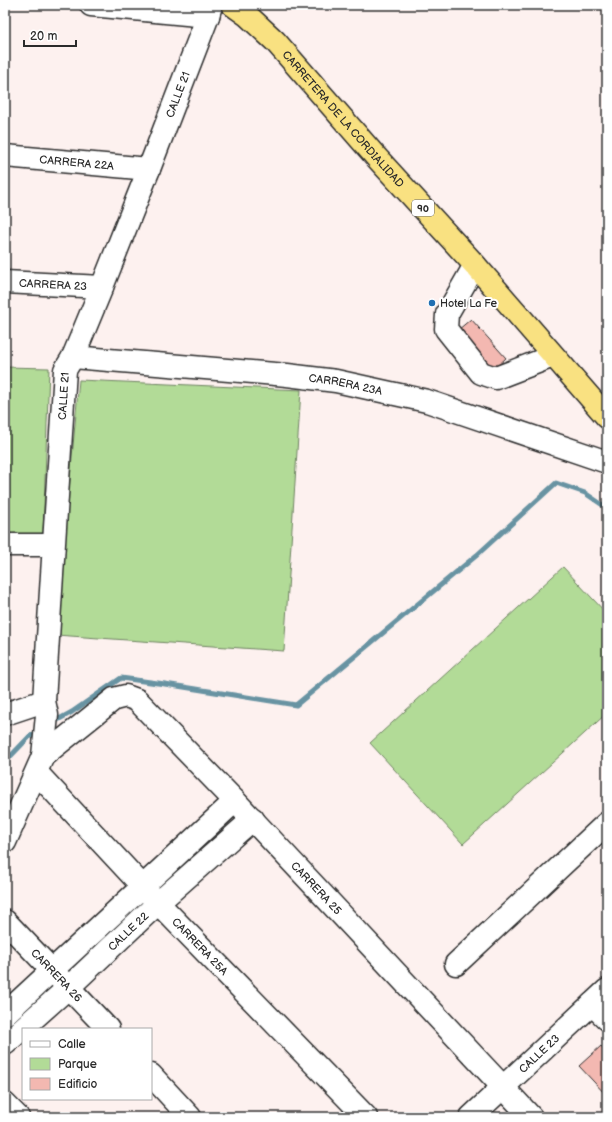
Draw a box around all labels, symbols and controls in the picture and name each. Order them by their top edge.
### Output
scale bar [24,22,76,48]
text: 20 m [30,29,57,44]
street label: CARRETERA DE LA CORDIALIDAD [279,48,407,190]
street label: CALLE 21 [163,70,193,120]
street label: CARRERA 22A [39,153,115,173]
road number: 90 [412,200,434,216]
street label: CARRERA 23 [19,277,87,293]
place label: Hotel La Fe [440,297,498,310]
marker: Hotel La Fe [427,298,437,308]
street label: CALLE 21 [56,372,72,421]
street label: CARRERA 23A [308,372,384,398]
street label: CARRERA 25 [288,859,344,917]
street label: CALLE 22 [106,909,152,954]
street label: CARRERA 25A [169,915,231,978]
street label: CARRERA 26 [28,946,85,1005]
legend [22,1028,152,1100]
street label: CALLE 23 [516,1032,562,1076]
text: Calle [58,1037,86,1052]
text: Parque [58,1057,97,1072]
text: Edificio [58,1077,98,1092]

